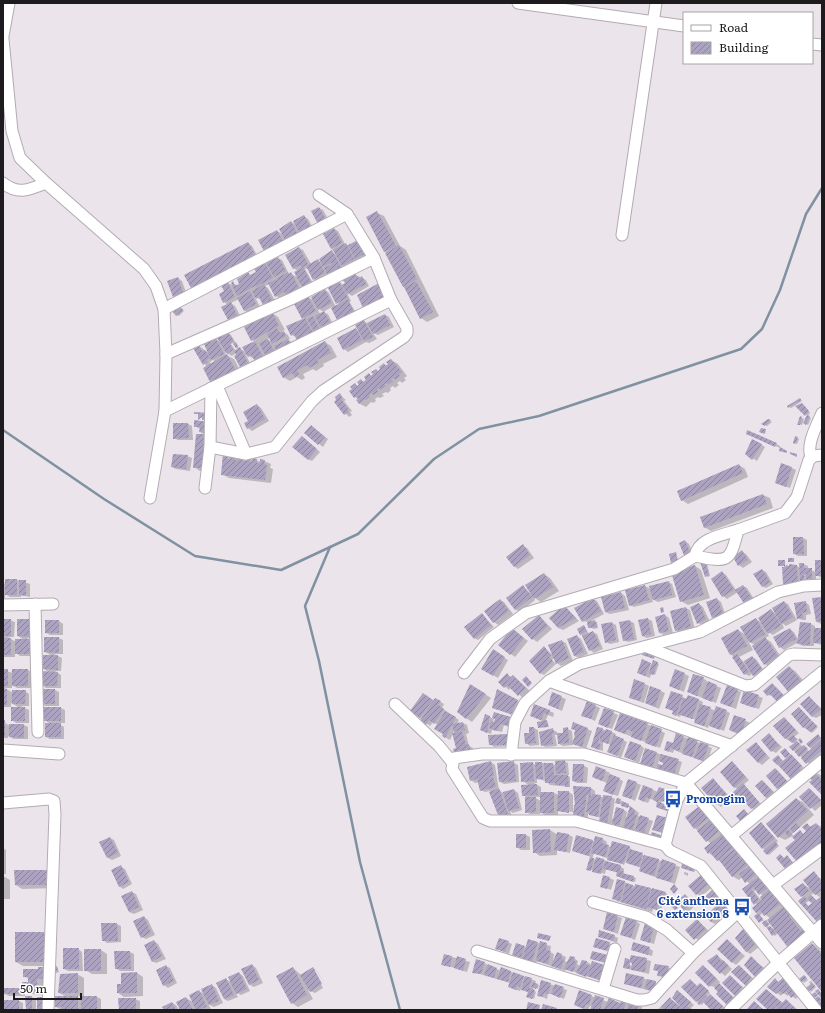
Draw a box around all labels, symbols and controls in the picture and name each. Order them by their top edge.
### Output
legend [683,12,813,64]
text: Road [719,18,749,36]
text: Building [719,38,769,56]
bus stop icon: Promogim [663,789,683,809]
place label: Promogim [686,790,745,806]
place label: Cité anthena 6 extension 8 [657,892,730,921]
bus stop icon: Cité anthena 6 extension 8 [732,897,752,917]
scale bar [14,975,81,1001]
text: 50 m [20,979,47,997]

